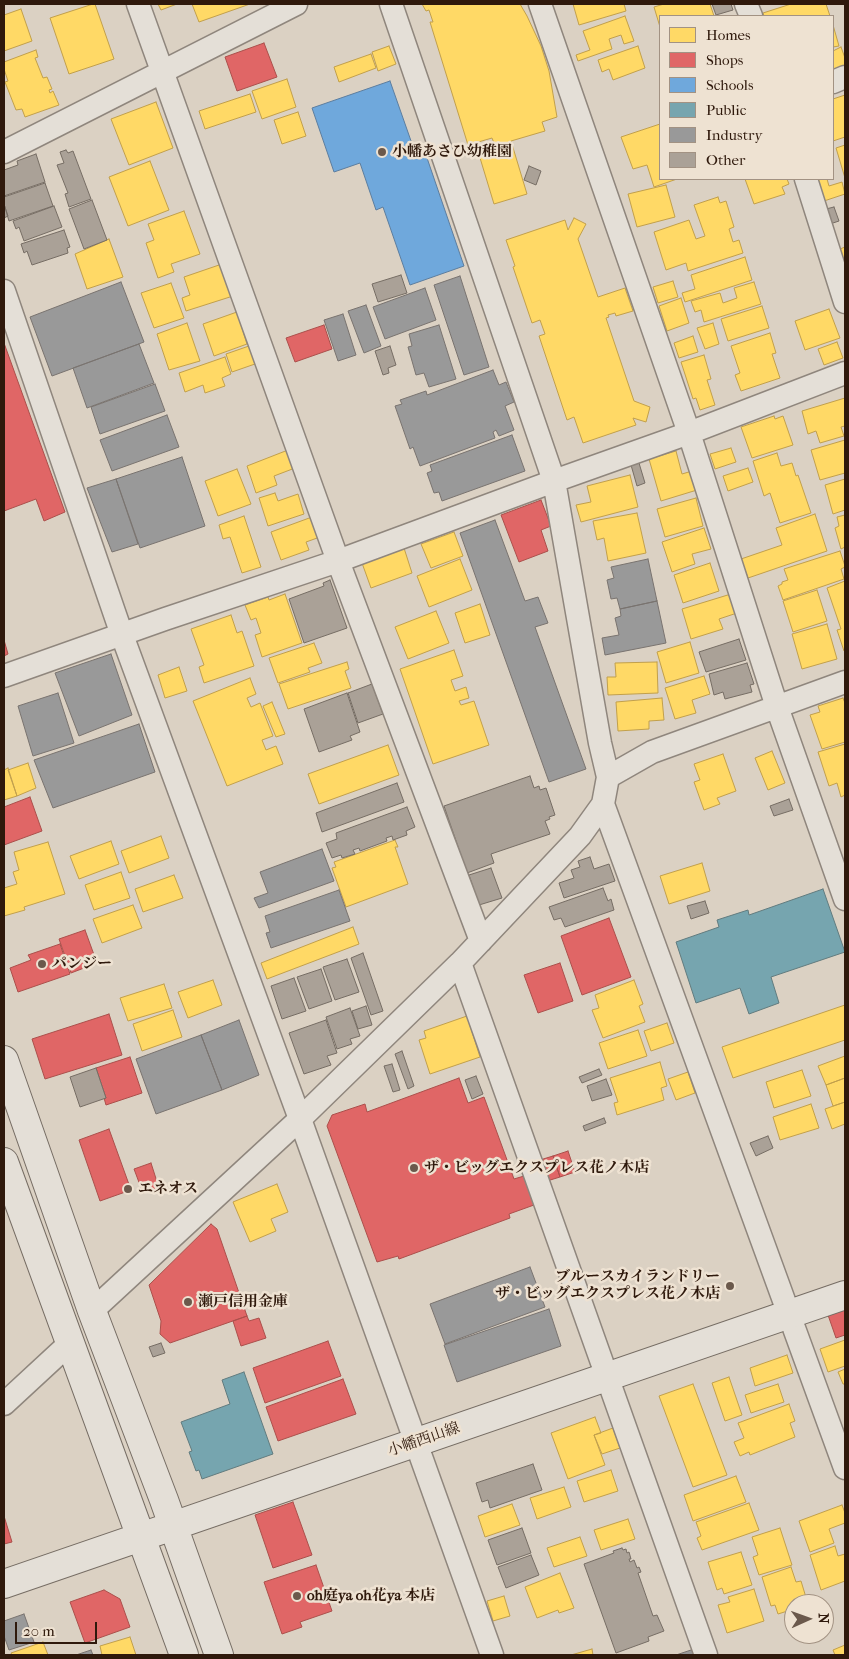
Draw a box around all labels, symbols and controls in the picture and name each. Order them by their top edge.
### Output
legend [659,15,834,180]
text: Homes [706,26,751,44]
text: Shops [706,51,743,69]
text: Schools [706,76,753,94]
text: Public [706,101,746,119]
text: Industry [706,126,762,144]
place label: 小幡あさひ幼稚園 [392,143,512,161]
marker: 小幡あさひ幼稚園 [376,146,388,158]
text: Other [706,151,745,169]
place label: パンジー [52,955,112,973]
marker: パンジー [36,958,48,970]
place label: ザ・ビッグエクスプレス花ノ木店 [424,1159,649,1177]
marker: ザ・ビッグエクスプレス花ノ木店 [408,1162,420,1174]
place label: エネオス [138,1180,198,1198]
marker: エネオス [122,1183,134,1195]
place label: ブルースカイランドリー ザ・ビッグエクスプレス花ノ木店 [495,1268,720,1303]
marker: ブルースカイランドリー ザ・ビッグエクスプレス花ノ木店 [724,1280,736,1292]
place label: 瀬戸信用金庫 [198,1293,288,1311]
marker: 瀬戸信用金庫 [182,1296,194,1308]
street label: 小幡西山線 [386,1419,462,1461]
place label: oh庭ya oh花ya 本店 [307,1587,435,1605]
marker: oh庭ya oh花ya 本店 [291,1590,303,1602]
north arrow [784,1594,834,1644]
scale bar [18,1612,100,1644]
text: N [815,1613,832,1624]
text: 20 m [23,1622,55,1640]

